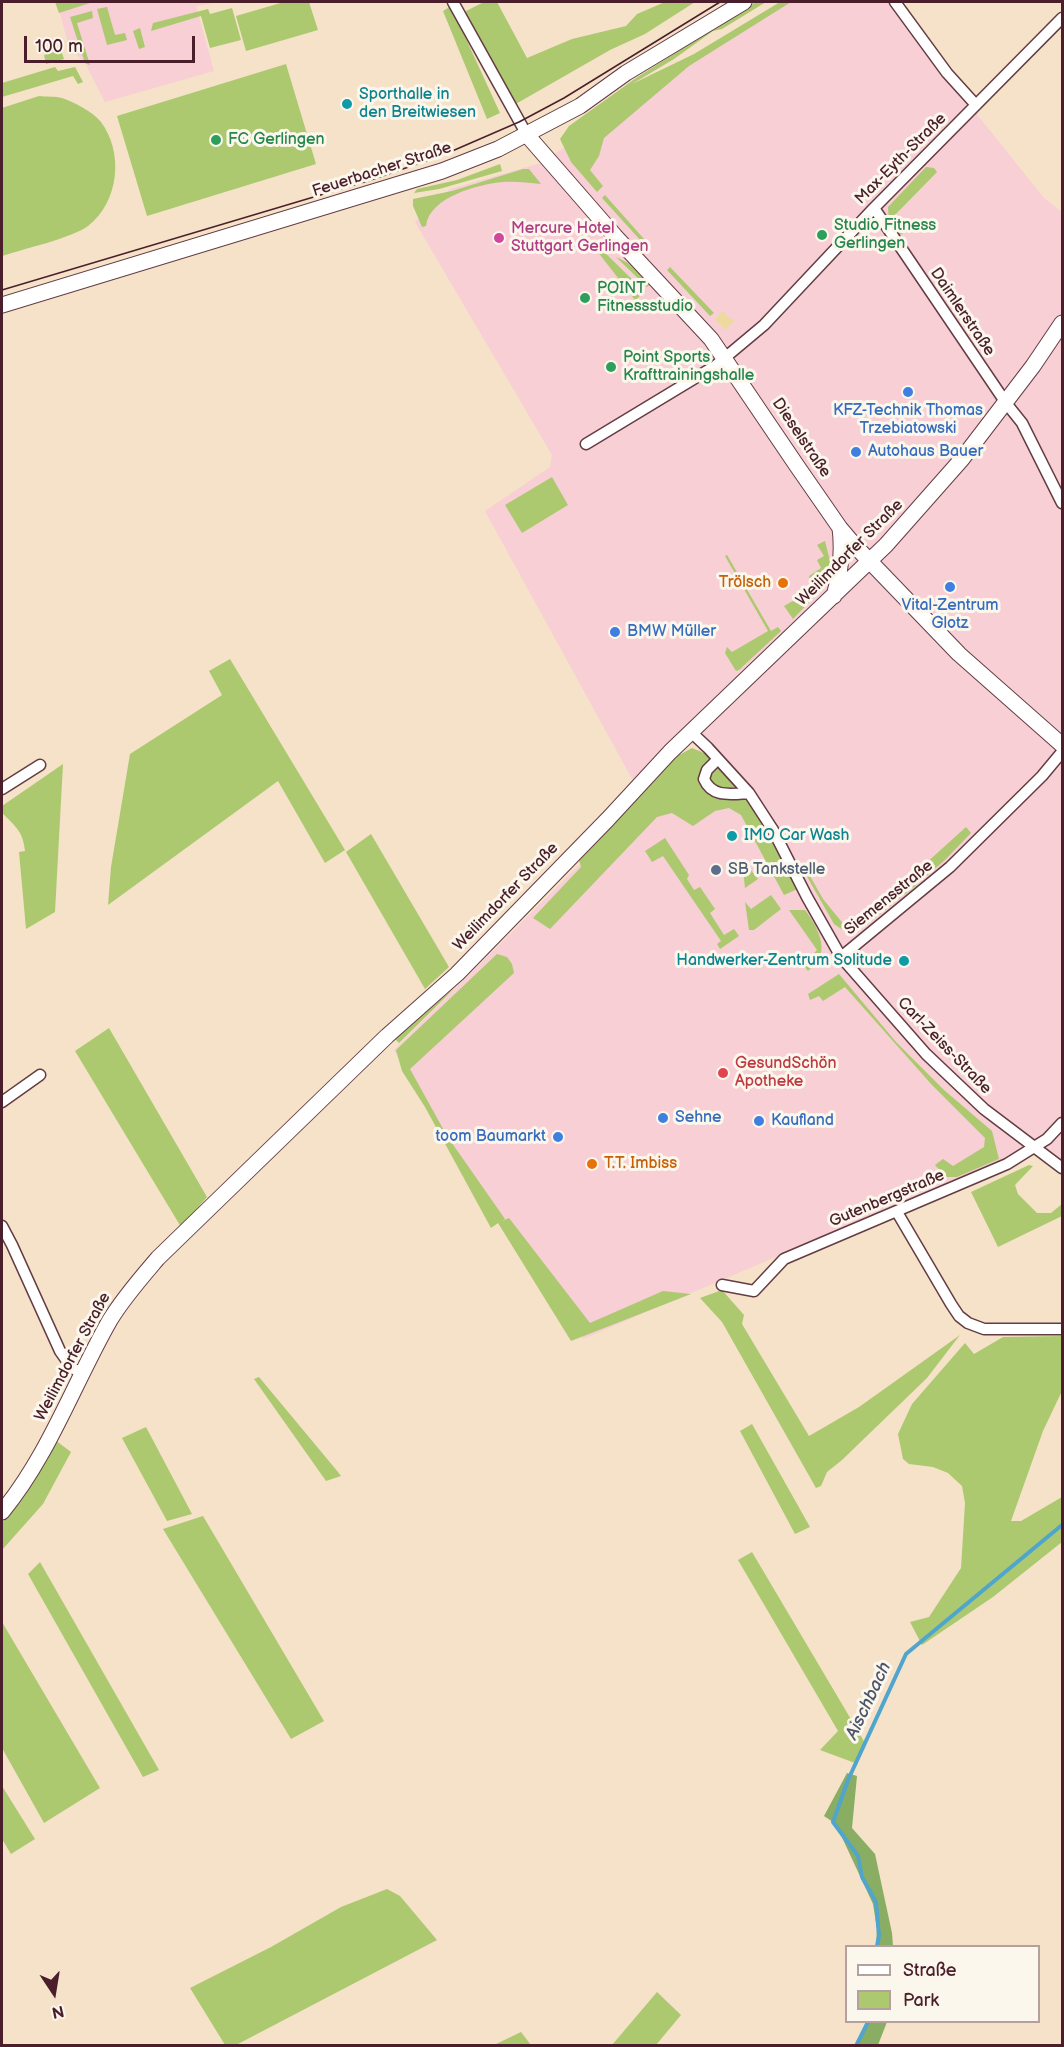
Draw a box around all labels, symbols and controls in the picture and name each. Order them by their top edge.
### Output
scale bar [27,24,198,62]
text: 100 m [35,36,83,57]
place label: Sporthalle in den Breitwiesen [359,85,476,123]
marker: Sporthalle in den Breitwiesen [340,97,354,111]
street label: Max-Eyth-Straße [851,109,951,209]
place label: FC Gerlingen [228,130,325,150]
marker: FC Gerlingen [209,133,223,147]
street label: Feuerbacher Straße [310,138,454,202]
place label: Studio Fitness Gerlingen [834,216,936,254]
place label: Mercure Hotel Stuttgart Gerlingen [511,219,649,257]
marker: Studio Fitness Gerlingen [815,228,829,242]
marker: Mercure Hotel Stuttgart Gerlingen [492,231,506,245]
street label: Daimlerstraße [926,264,998,360]
place label: POINT Fitnessstudio [597,279,693,317]
marker: POINT Fitnessstudio [578,291,592,305]
place label: Point Sports Krafttrainingshalle [623,348,754,386]
marker: Point Sports Krafttrainingshalle [604,360,618,374]
marker: KFZ-Technik Thomas Trzebiatowski [901,385,915,399]
street label: Dieselstraße [767,395,835,481]
place label: KFZ-Technik Thomas Trzebiatowski [833,401,983,439]
place label: Autohaus Bauer [868,442,983,462]
marker: Autohaus Bauer [849,445,863,459]
street label: Weilimdorfer Straße [793,496,907,610]
place label: Trölsch [719,573,771,593]
marker: Trölsch [776,576,790,590]
marker: Vital-Zentrum Glotz [943,580,957,594]
place label: Vital-Zentrum Glotz [901,596,999,634]
place label: BMW Müller [627,622,716,642]
marker: BMW Müller [608,625,622,639]
place label: IMO Car Wash [744,826,849,846]
marker: IMO Car Wash [725,829,739,843]
street label: Weilimdorfer Straße [449,839,563,955]
street label: Siemensstraße [841,856,937,940]
place label: SB Tankstelle [728,860,825,880]
marker: SB Tankstelle [709,863,723,877]
place label: Handwerker-Zentrum Solitude [676,951,892,971]
marker: Handwerker-Zentrum Solitude [897,954,911,968]
street label: Carl-Zeiss-Straße [893,994,995,1098]
place label: GesundSchön Apotheke [735,1054,837,1092]
marker: GesundSchön Apotheke [716,1066,730,1080]
place label: Sehne [675,1108,722,1128]
marker: Sehne [656,1111,670,1125]
place label: Kaufland [771,1111,834,1131]
marker: Kaufland [752,1114,766,1128]
place label: toom Baumarkt [436,1127,546,1147]
marker: toom Baumarkt [551,1130,565,1144]
place label: T.T. Imbiss [604,1154,677,1174]
marker: T.T. Imbiss [585,1157,599,1171]
street label: Gutenbergstraße [827,1166,947,1232]
street label: Weilimdorfer Straße [31,1289,115,1425]
water label: Aischbach [842,1659,896,1743]
legend [845,1945,1040,2023]
text: Straße [903,1960,956,1981]
north arrow [24,1963,84,2023]
text: Park [903,1990,939,2011]
text: N [50,2001,66,2022]

